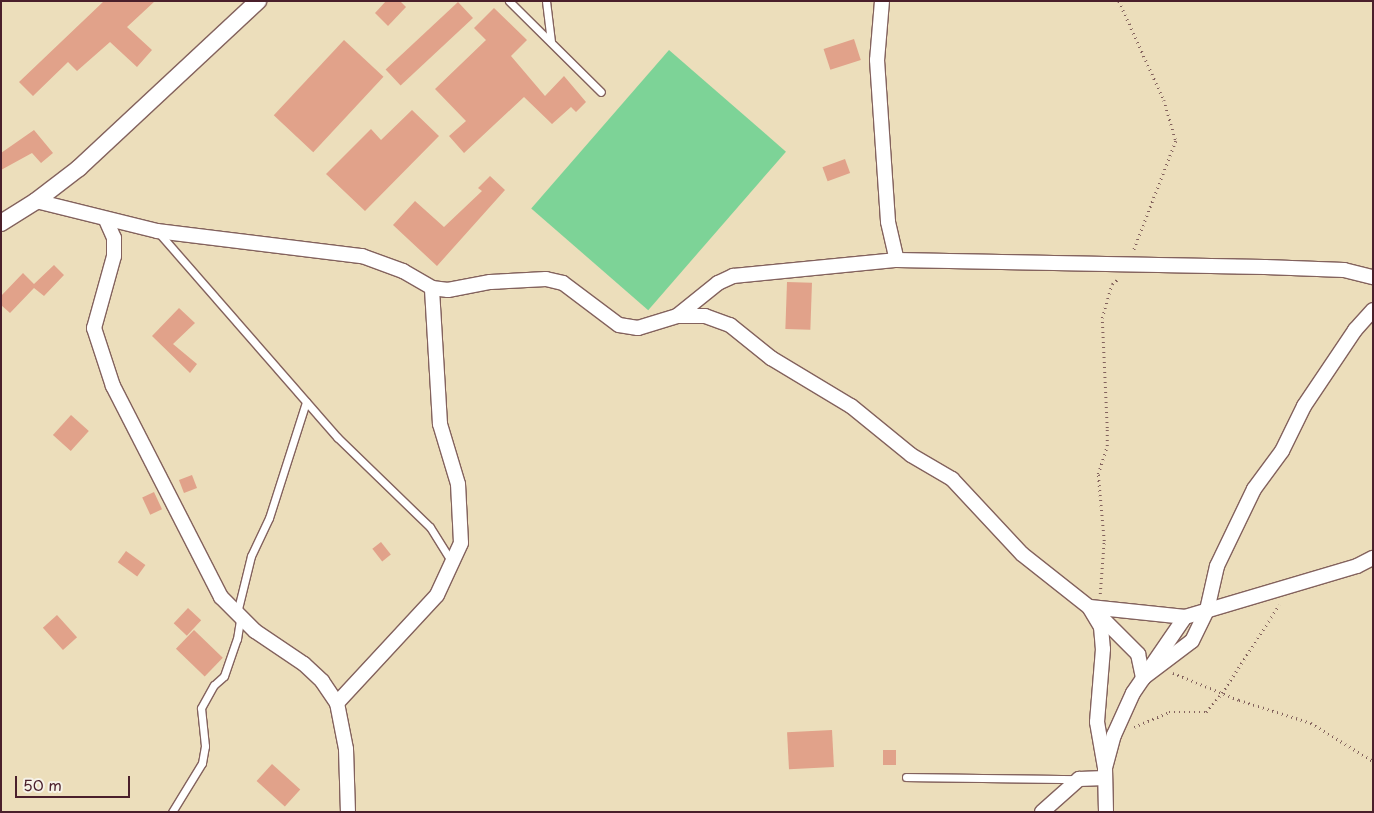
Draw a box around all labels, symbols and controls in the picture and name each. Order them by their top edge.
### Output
scale bar [18,766,132,798]
text: 50 m [23,773,62,796]

